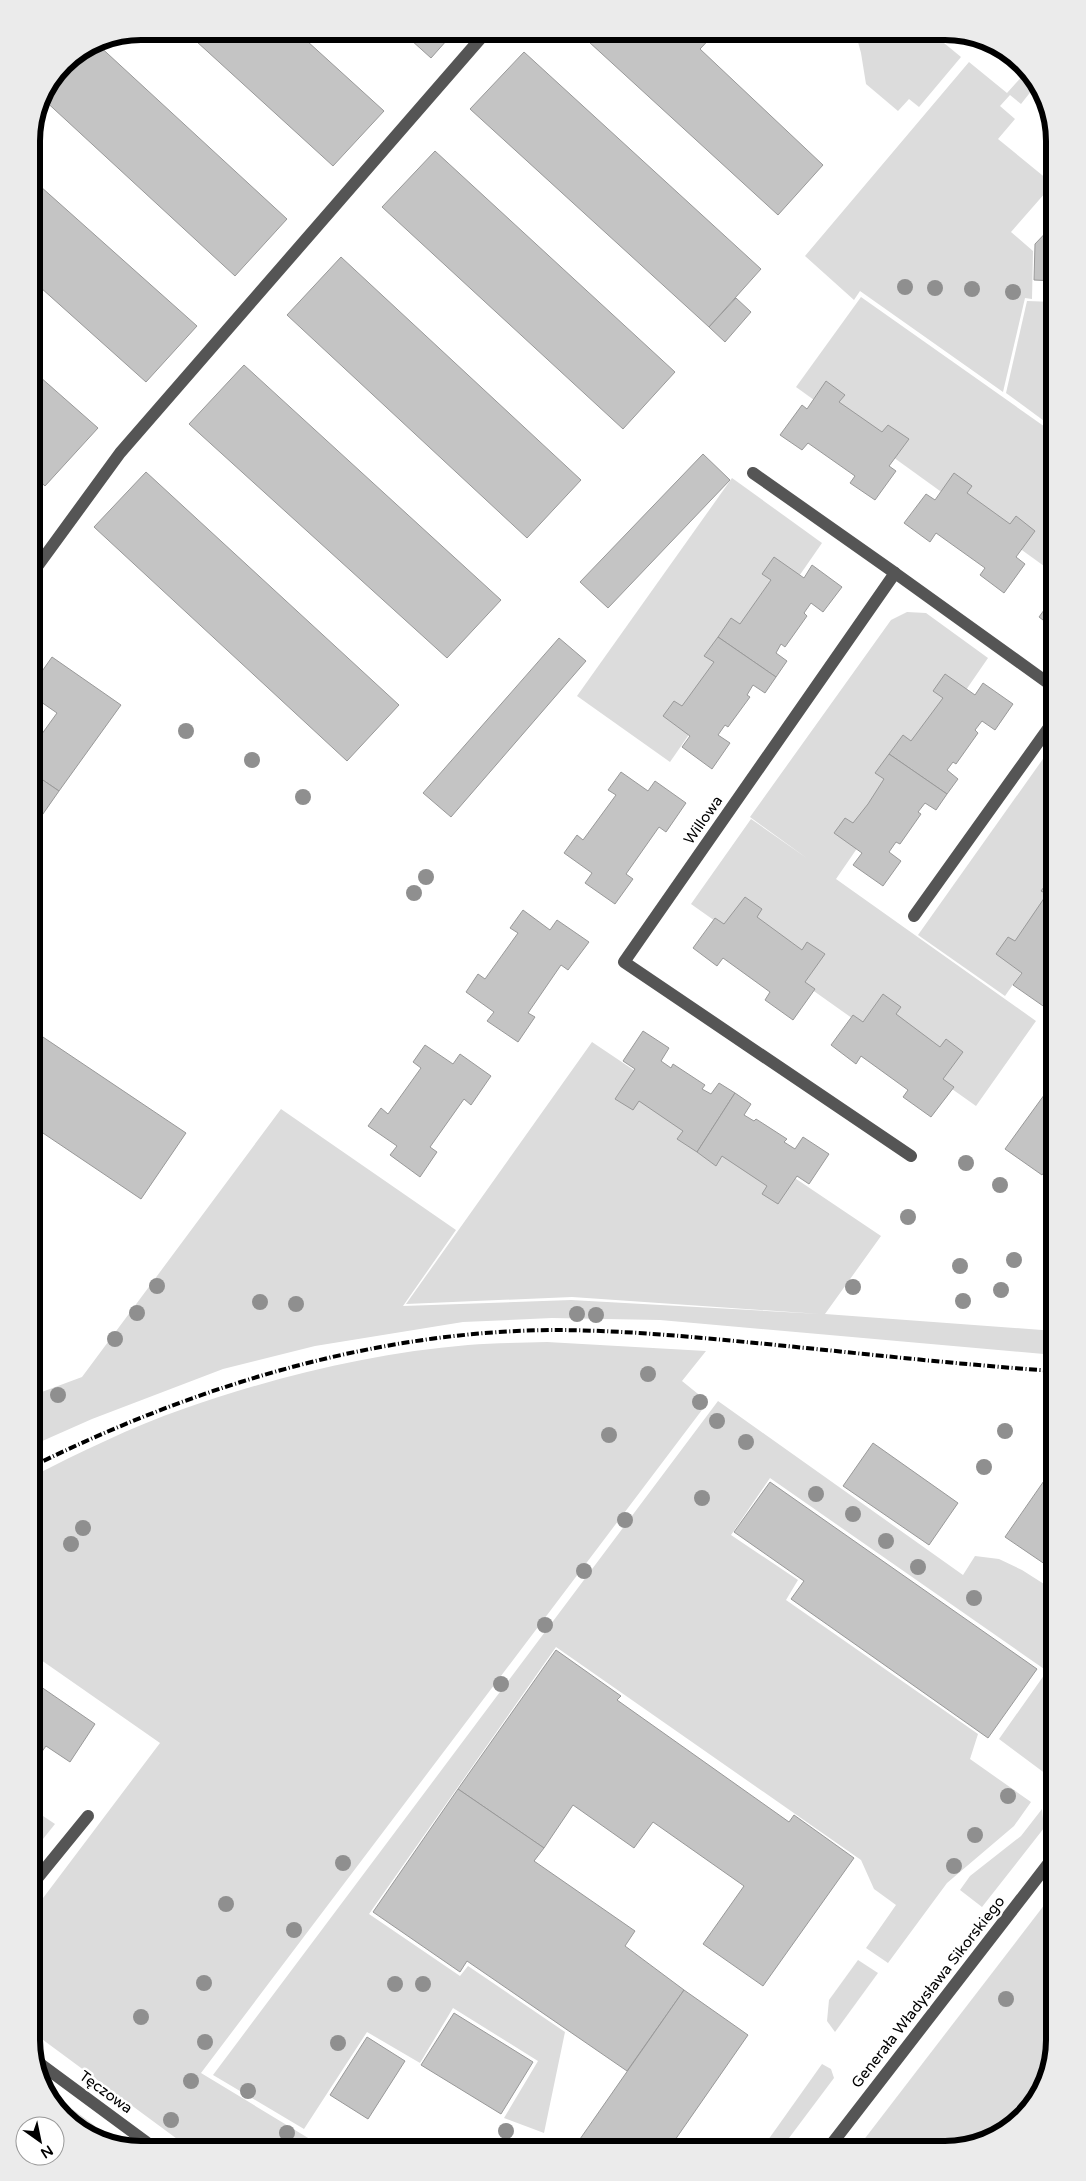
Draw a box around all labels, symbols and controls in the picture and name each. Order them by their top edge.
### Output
street label: Willowa [680,792,726,848]
street label: Generała Władysława Sikorskiego [848,1893,1008,2091]
street label: Tęczowa [76,2067,136,2117]
north arrow [15,2116,65,2166]
text: N [37,2141,56,2162]

